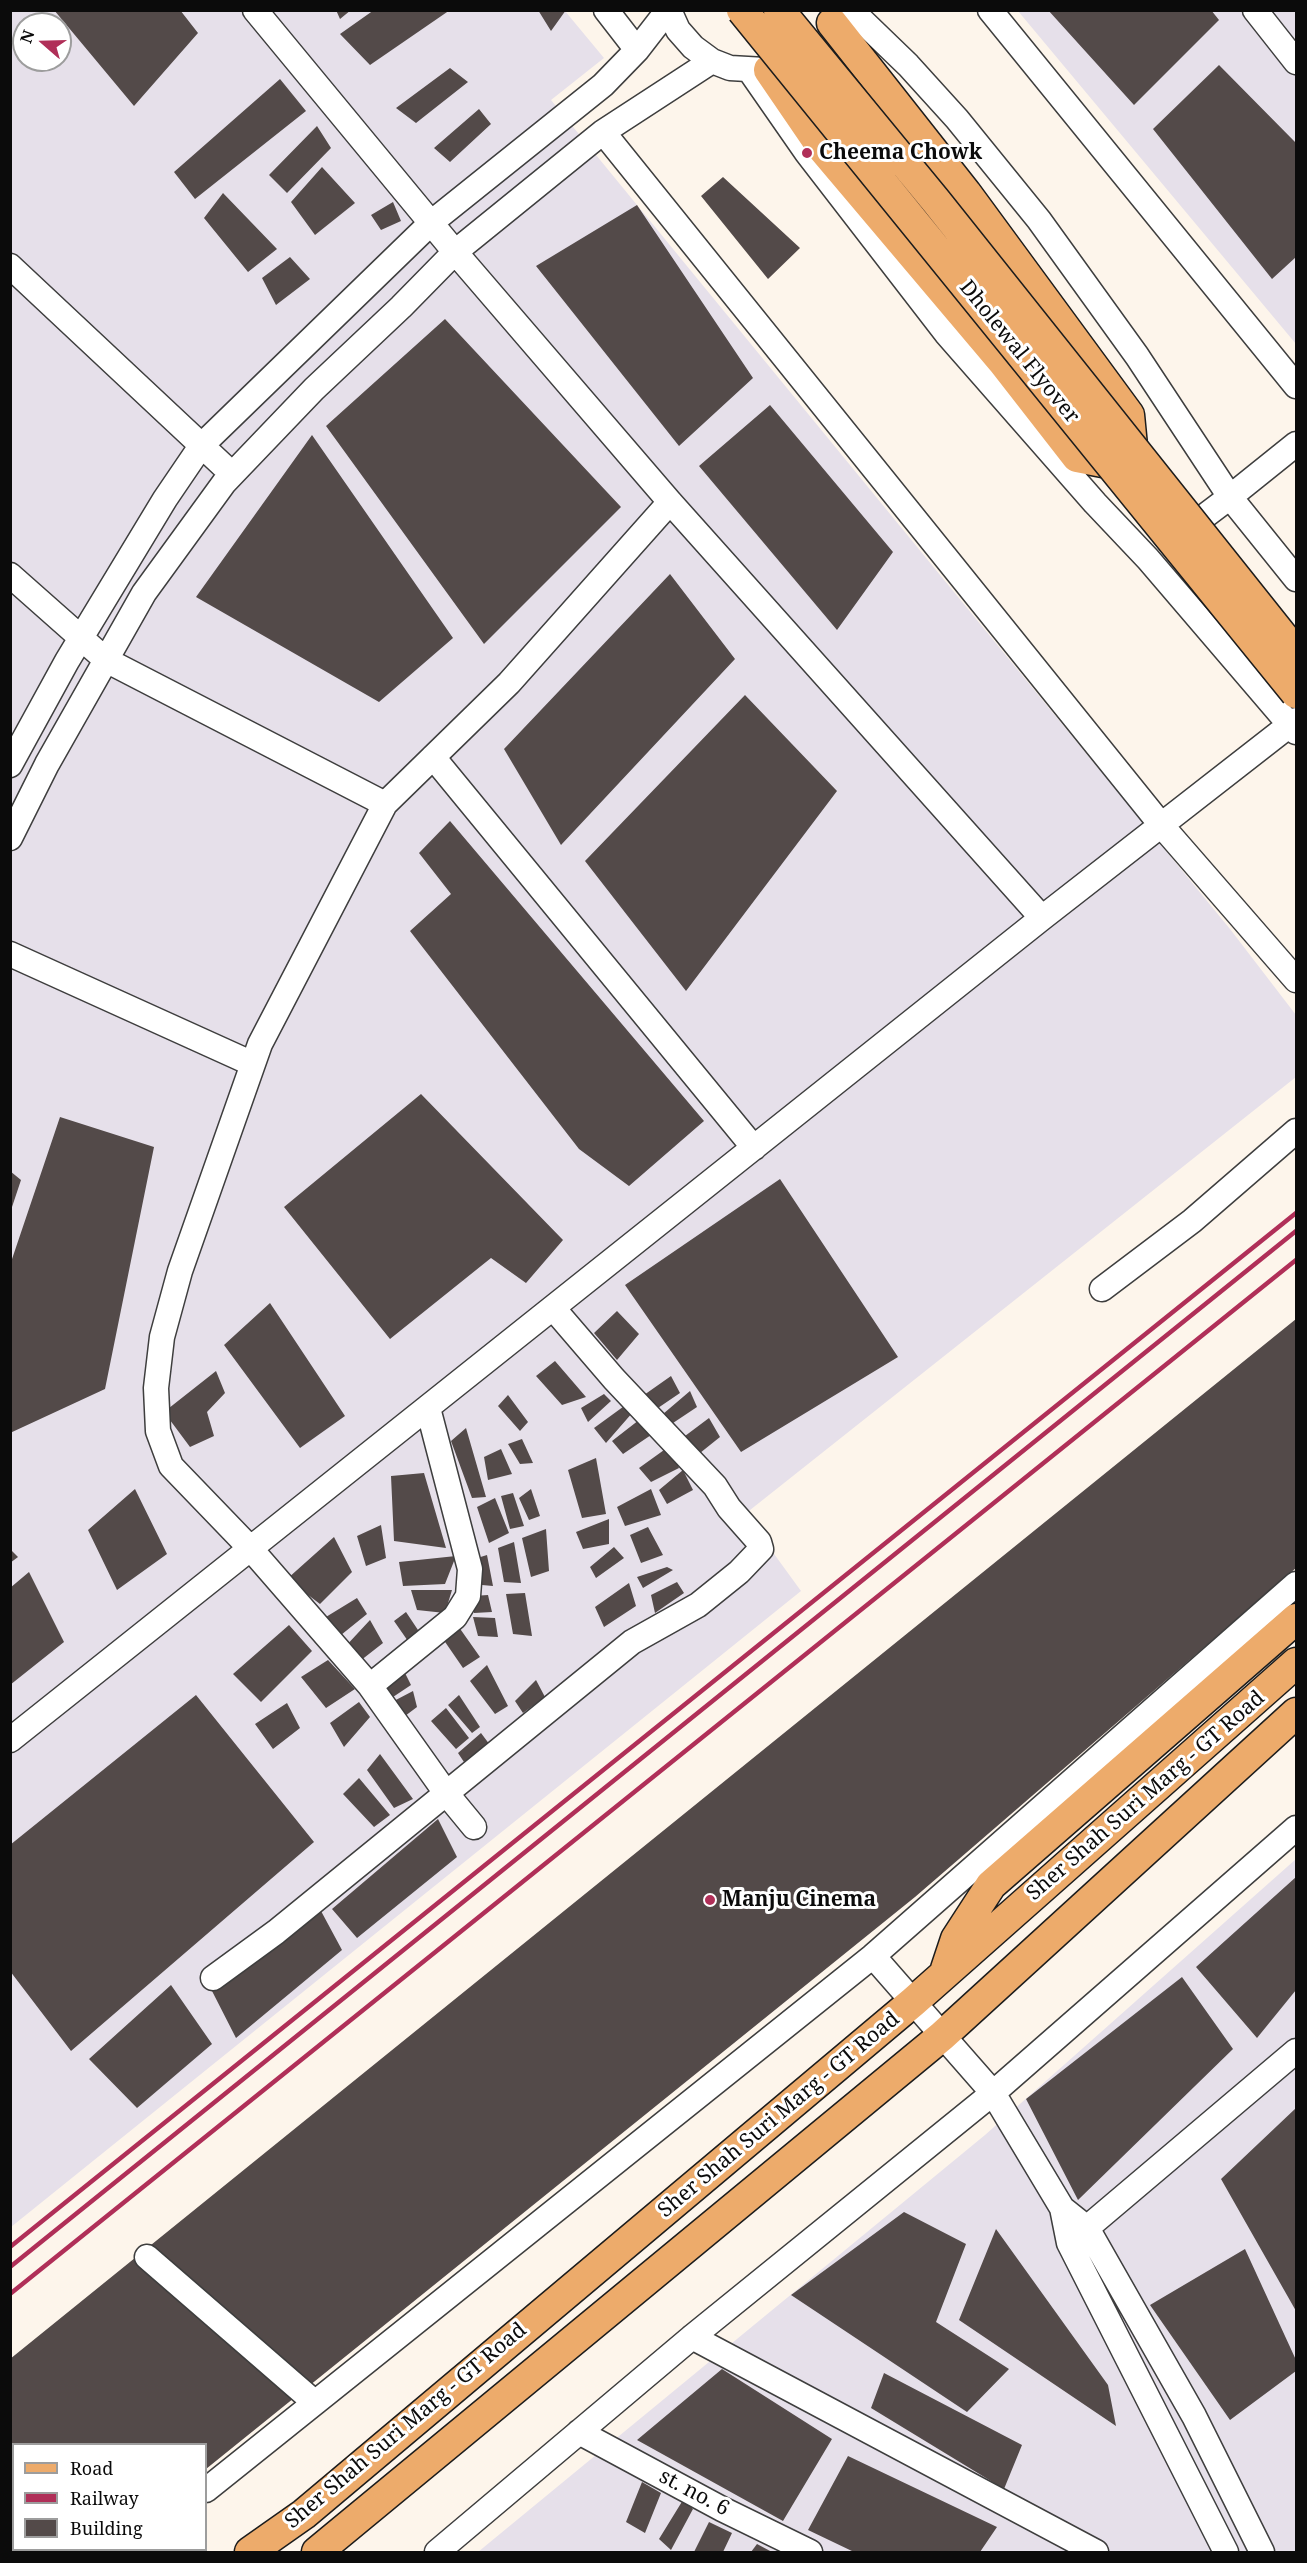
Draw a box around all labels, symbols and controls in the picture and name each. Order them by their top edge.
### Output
north arrow [12,12,72,72]
text: N [14,27,39,46]
place label: Cheema Chowk [819,140,982,166]
marker: Cheema Chowk [800,146,814,160]
street label: Dholewal Flyover [954,275,1084,429]
street label: Sher Shah Suri Marg - GT Road [1022,1686,1270,1906]
place label: Manju Cinema [722,1887,876,1913]
marker: Manju Cinema [703,1893,717,1907]
street label: Sher Shah Suri Marg - GT Road [653,2007,905,2223]
street label: Sher Shah Suri Marg - GT Road [280,2318,532,2534]
legend [12,2443,207,2551]
text: Road [70,2456,113,2480]
street label: st. no. 6 [655,2464,733,2522]
text: Railway [70,2486,139,2510]
text: Building [70,2516,143,2540]

